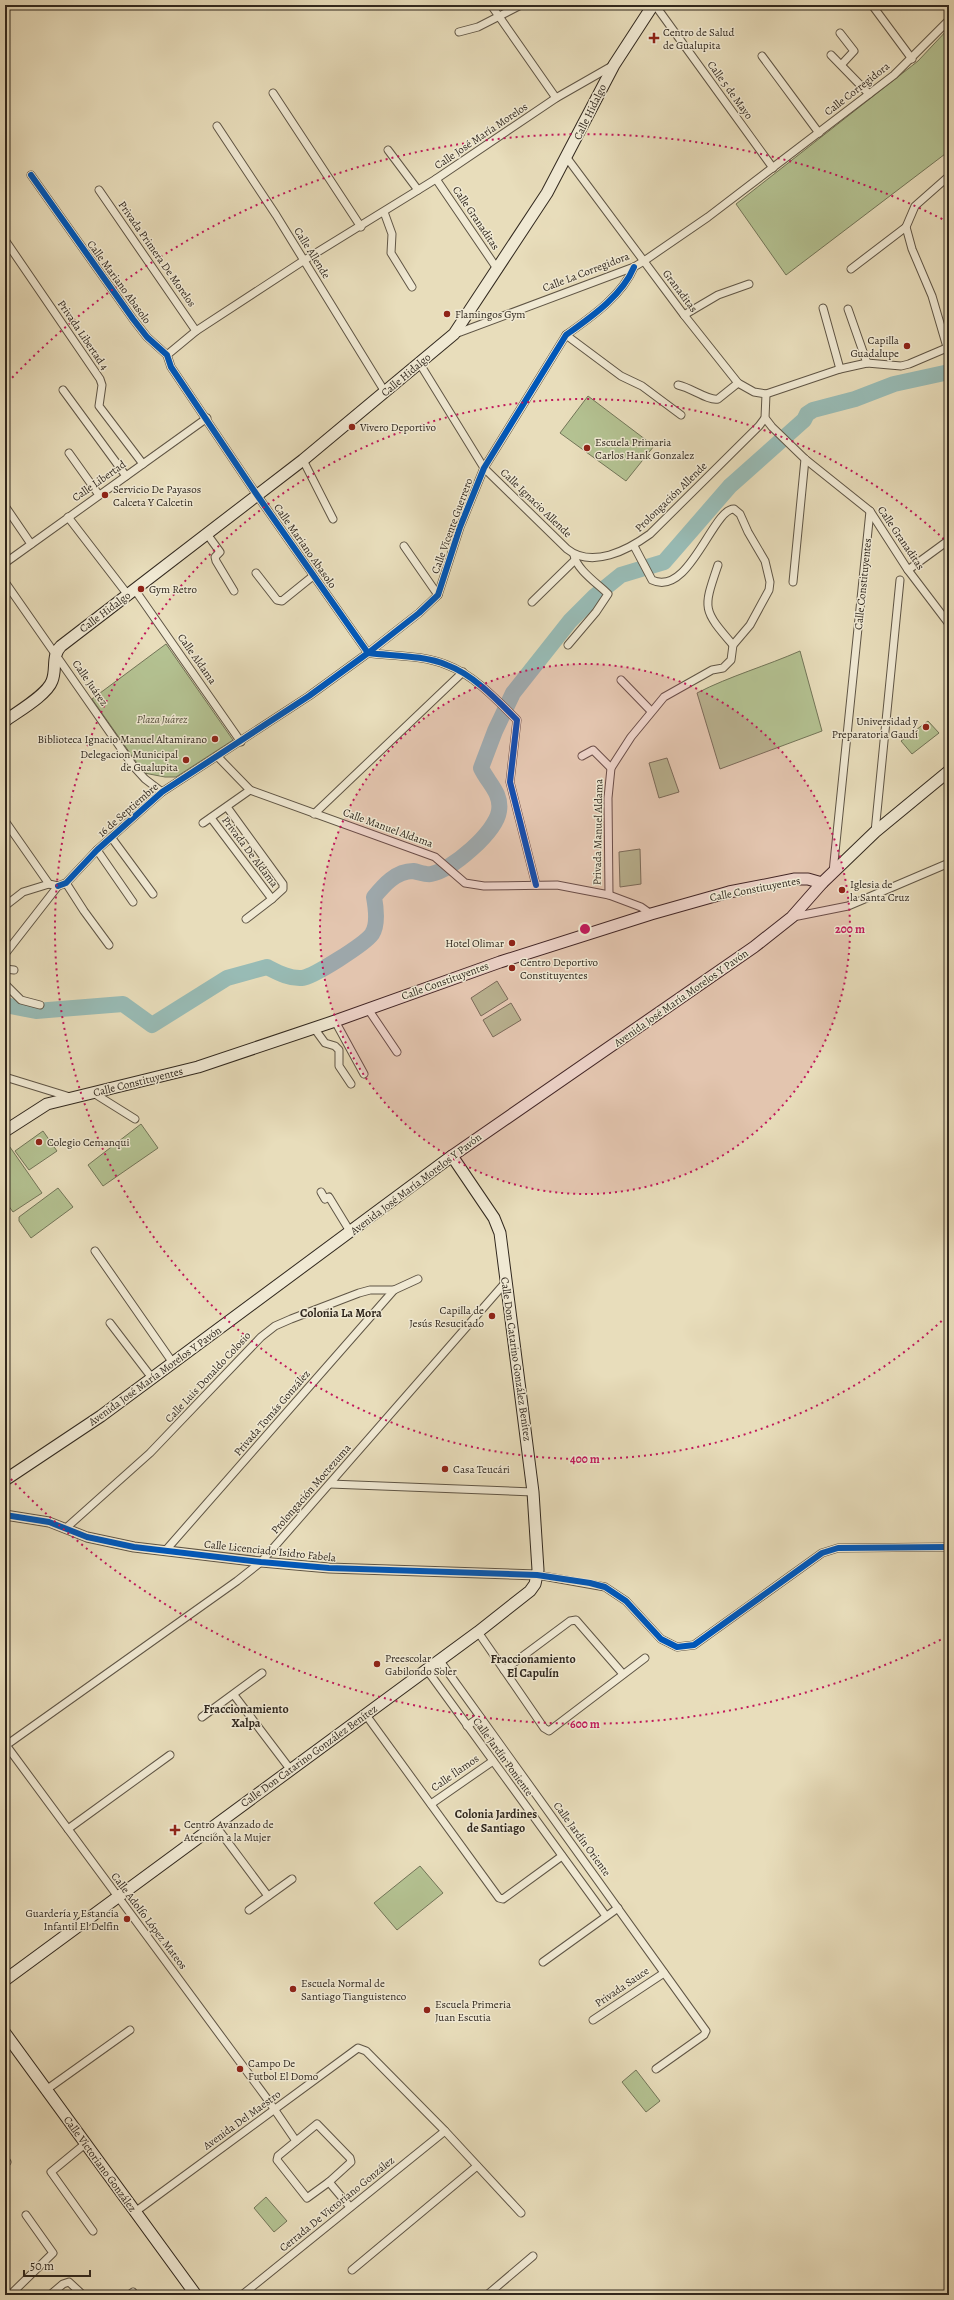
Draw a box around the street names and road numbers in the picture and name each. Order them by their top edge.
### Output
street label: Calle 5 de Mayo [704,58,757,123]
street label: Calle Corregidora [821,58,893,119]
street label: Calle Hidalgo [570,81,610,142]
street label: Calle José María Morelos [431,99,531,173]
street label: Calle Granaditas [449,183,503,253]
street label: Privada Primera De Morelos [115,198,199,310]
street label: Calle Allende [290,224,334,282]
street label: Calle Mariano Abasolo [84,237,155,327]
street label: Calle La Corregidora [540,248,632,295]
street label: Granaditas [659,267,701,315]
street label: Privada Libertad 4 [54,297,112,373]
street label: Calle Hidalgo [378,349,434,400]
street label: Calle Libertad [69,457,129,505]
street label: Prolongación Allende [632,459,710,535]
street label: Calle Ignacio Allende [497,465,575,541]
street label: Calle Vicente Guerrero [428,476,476,576]
street label: Calle Mariano Abasolo [270,501,340,592]
street label: Calle Granaditas [874,503,928,573]
street label: Calle Constituyentes [851,537,875,631]
street label: Calle Hidalgo [76,587,134,636]
street label: Calle Aldama [174,631,220,688]
street label: Calle Juárez [69,657,111,709]
street label: Privada Manuel Aldama [590,778,606,885]
street label: 16 de Septiembre [94,779,162,841]
street label: Calle Manuel Aldama [341,805,436,852]
street label: Privada De Aldama [218,813,282,891]
street label: Calle Constituyentes [708,873,802,905]
street label: Avenida José María Morelos Y Pavón [610,946,751,1051]
street label: Calle Constituyentes [399,958,491,1004]
street label: Calle Constituyentes [92,1064,184,1100]
street label: Avenida José María Morelos Y Pavón [346,1130,485,1239]
street label: Calle Don Catarino González Benítez [497,1276,535,1442]
street label: Avenida José María Morelos Y Pavón [85,1323,224,1430]
street label: Calle Luis Donaldo Colosio [162,1328,255,1426]
street label: Privada Tomás González [230,1367,314,1459]
street label: Prolongación Moctezuma [268,1440,355,1537]
street label: Calle Licenciado Isidro Fabela [203,1537,338,1565]
street label: Calle Don Catarino González Benítez [238,1701,380,1811]
street label: Calle Jardín Poniente [469,1715,537,1799]
street label: Calle Ílamos [428,1751,482,1795]
street label: Calle Jardín Oriente [550,1799,614,1879]
street label: Calle Adolfo López Mateos [108,1869,190,1973]
street label: Privada Sauce [592,1963,652,2011]
street label: Avenida Del Maestro [199,2086,284,2154]
street label: Calle Victoriano González [60,2113,140,2215]
street label: Cerrada De Victoriano González [276,2153,398,2255]

